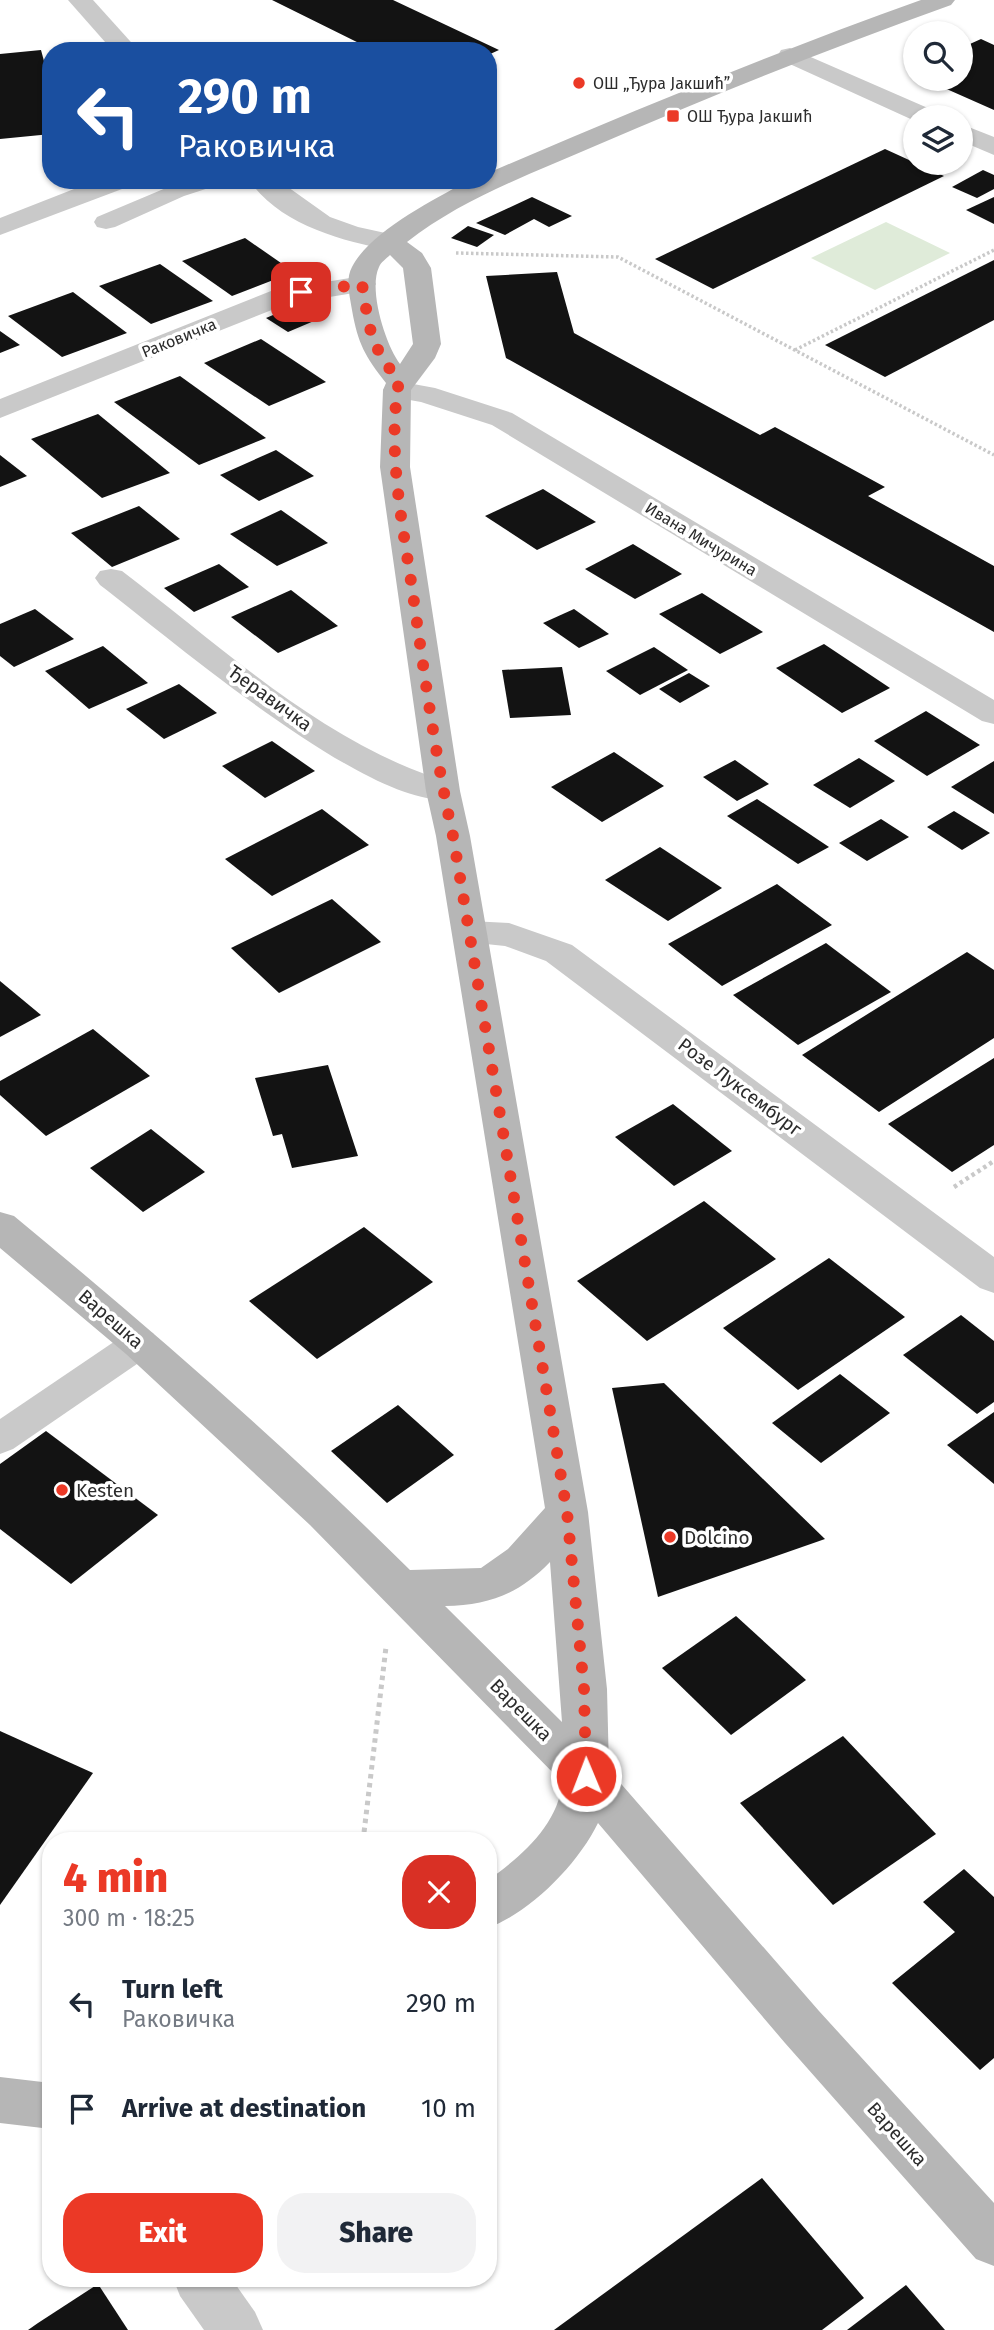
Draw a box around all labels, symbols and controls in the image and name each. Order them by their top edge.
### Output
map controls [903,21,973,175]
button: search [903,21,973,91]
text: 290 m [178,67,312,126]
icon: left [63,70,154,161]
place label: ОШ „Ђура Јакшић” [593,74,730,93]
marker: ОШ „Ђура Јакшић” [571,75,587,91]
button: layers [903,105,973,175]
place label: ОШ Ђура Јакшић [687,107,812,126]
marker: ОШ Ђура Јакшић [665,108,681,124]
text: Раковичка [178,127,336,165]
pin [271,262,331,322]
icon: arrive [282,273,320,311]
street label: Раковичка [139,314,219,362]
street label: Ивана Мичурина [642,498,760,580]
street label: Ђеравичка [224,660,316,736]
street label: Розе Луксембург [674,1033,807,1142]
street label: Варешка [74,1285,148,1353]
place label: Kesten [76,1479,134,1502]
marker: Kesten [54,1482,70,1498]
place label: Dolcino [684,1526,749,1549]
marker: Dolcino [662,1529,678,1545]
street label: Варешка [485,1674,557,1746]
position arrow [549,1739,623,1813]
text: 4 min [63,1853,168,1903]
button: close [402,1855,476,1929]
text: 300 m · 18:25 [63,1904,195,1932]
text: Turn left [122,1974,223,2005]
icon: left [63,1985,101,2023]
text: 290 m [406,1988,476,2019]
text: Раковичка [122,2005,235,2033]
icon: arrive [63,2090,101,2128]
text: Arrive at destination [122,2093,366,2124]
text: 10 m [421,2093,476,2124]
street label: Варешка [862,2097,932,2171]
button: Exit [63,2193,263,2273]
button: Share [277,2193,476,2273]

